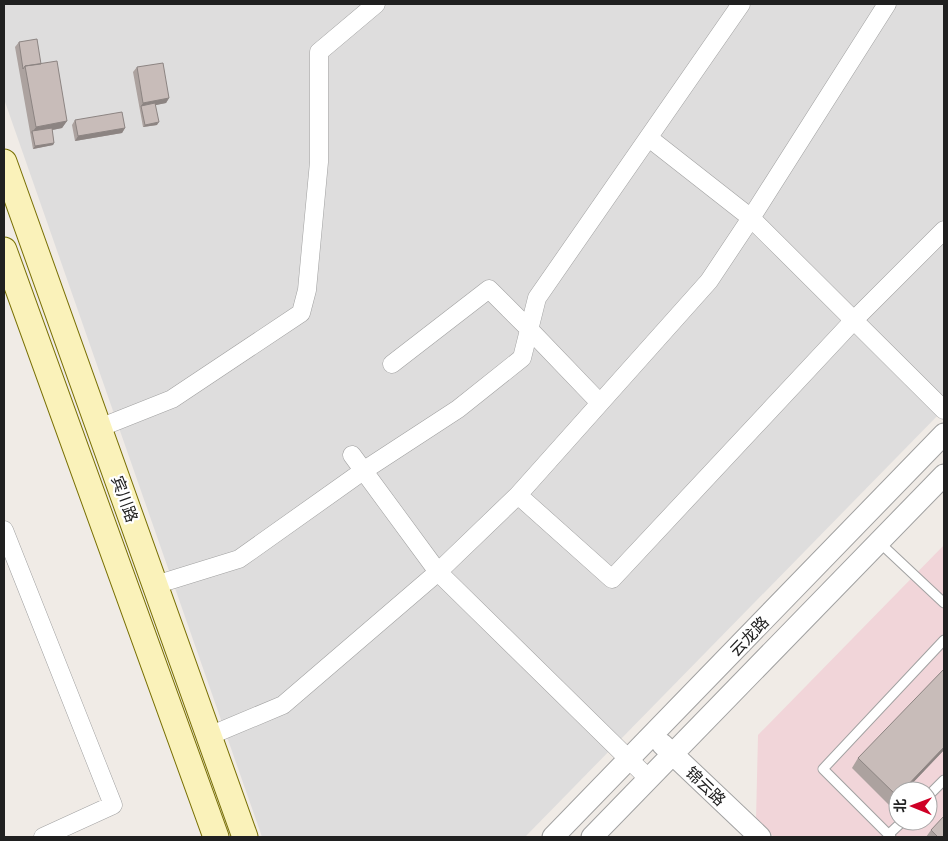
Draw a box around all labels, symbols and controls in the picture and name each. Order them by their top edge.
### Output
street label: 宾川路 [106,473,143,526]
street label: 云龙路 [725,612,774,662]
street label: 锦云路 [680,762,730,811]
north arrow [888,781,938,831]
text: 北 [891,799,910,813]

